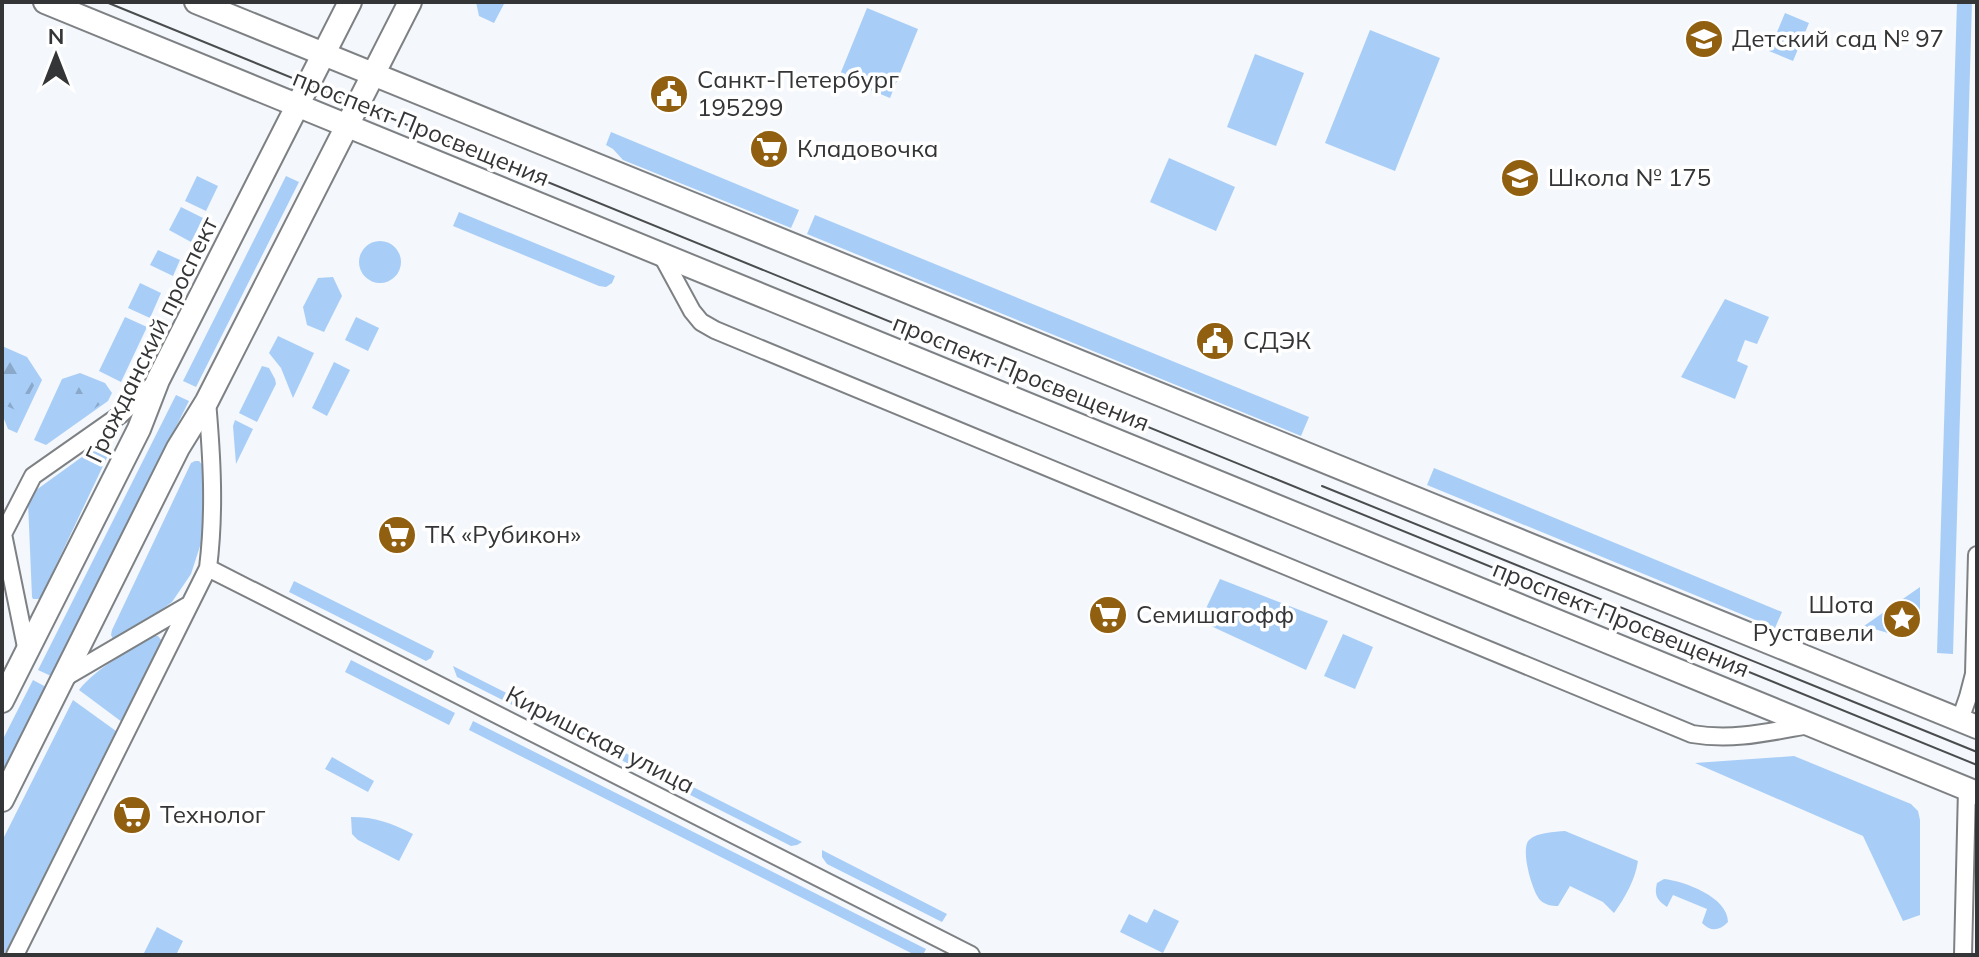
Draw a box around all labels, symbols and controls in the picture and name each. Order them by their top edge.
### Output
north arrow [16,16,96,96]
school or university icon: Детский сад № 97 [1683,18,1725,60]
text: N [48,22,64,50]
place label: Детский сад № 97 [1732,23,1944,53]
street label: проспект Просвещения [289,62,554,192]
place label: Санкт-Петербург 195299 [697,64,899,122]
public building icon: Санкт-Петербург 195299 [648,73,690,115]
supermarket icon: Кладовочка [748,128,790,170]
place label: Кладовочка [797,133,938,163]
school or university icon: Школа № 175 [1499,157,1541,199]
place label: Школа № 175 [1548,162,1711,192]
street label: Гражданский проспект [78,212,224,467]
street label: проспект Просвещения [889,307,1154,437]
public building icon: СДЭК [1194,320,1236,362]
place label: СДЭК [1243,325,1311,355]
supermarket icon: ТК «Рубикон» [376,514,418,556]
place label: ТК «Рубикон» [425,519,581,549]
street label: проспект Просвещения [1489,553,1754,683]
place label: Шота Руставели [1753,589,1874,647]
supermarket icon: Семишагофф [1087,594,1129,636]
place icon: Шота Руставели [1881,598,1923,640]
place label: Семишагофф [1136,599,1294,629]
street label: Киришская улица [501,679,700,800]
supermarket icon: Технолог [111,794,153,836]
place label: Технолог [160,799,266,829]

